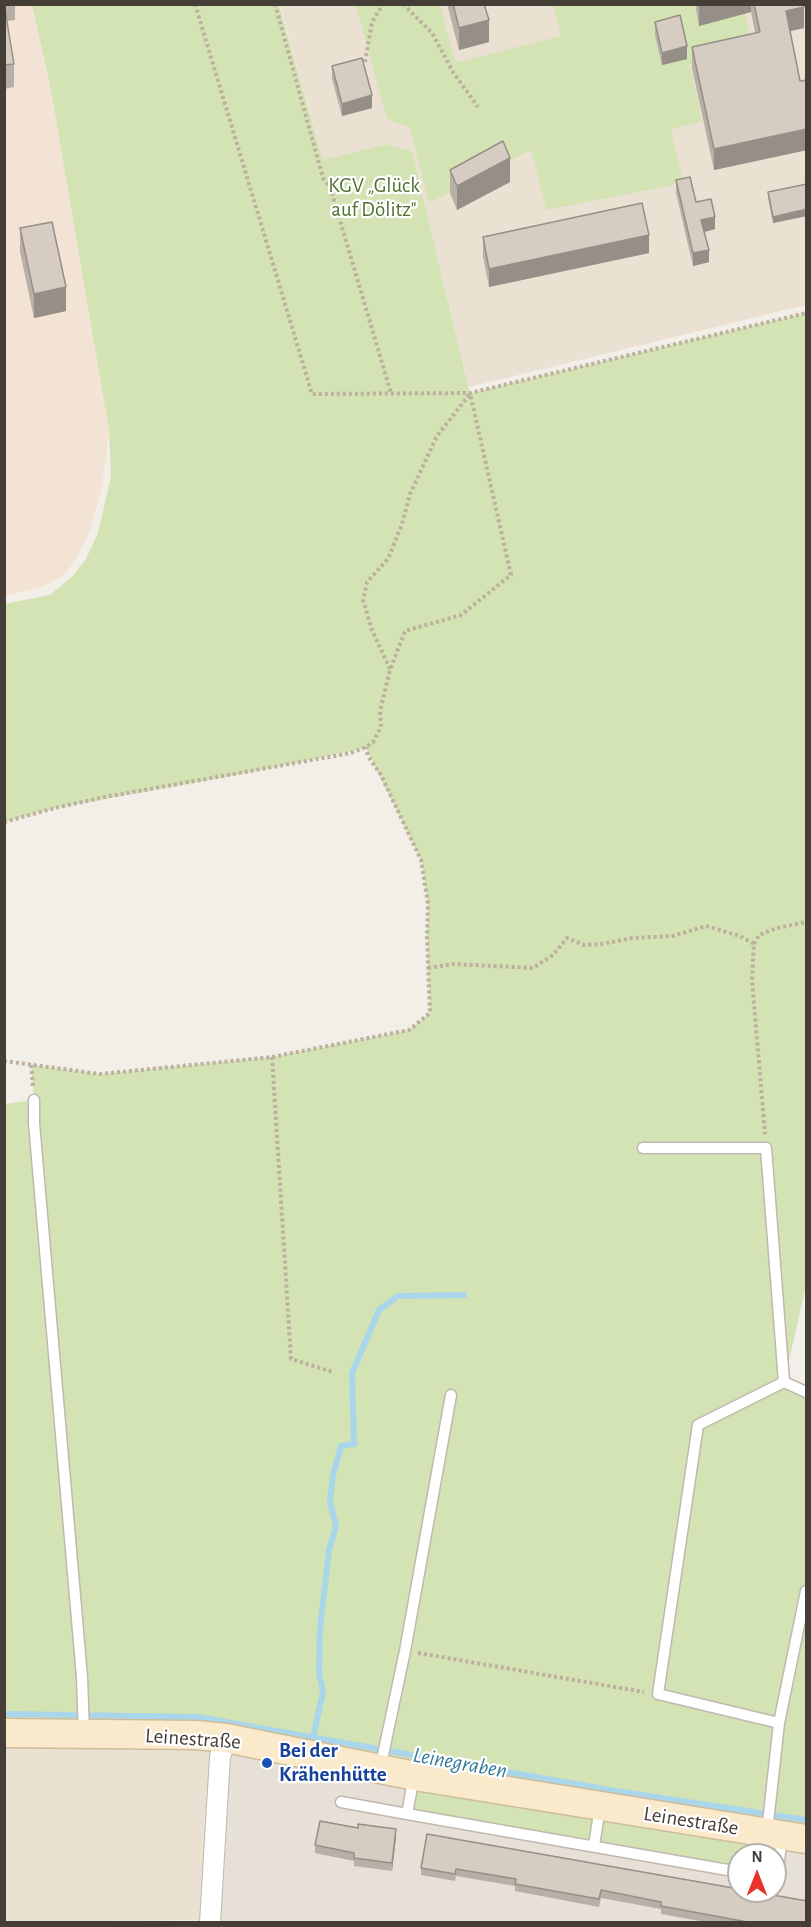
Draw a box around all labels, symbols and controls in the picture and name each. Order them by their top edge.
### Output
park label: KGV „Glück auf Dölitz" [328,173,420,223]
street label: Leinestraße [144,1723,242,1755]
place label: Bei der Krähenhütte [279,1738,387,1788]
water label: Leinegraben [411,1742,509,1784]
marker: Bei der Krähenhütte [260,1756,274,1770]
street label: Leinestraße [642,1801,740,1841]
north arrow [727,1843,787,1903]
text: N [751,1849,763,1865]

